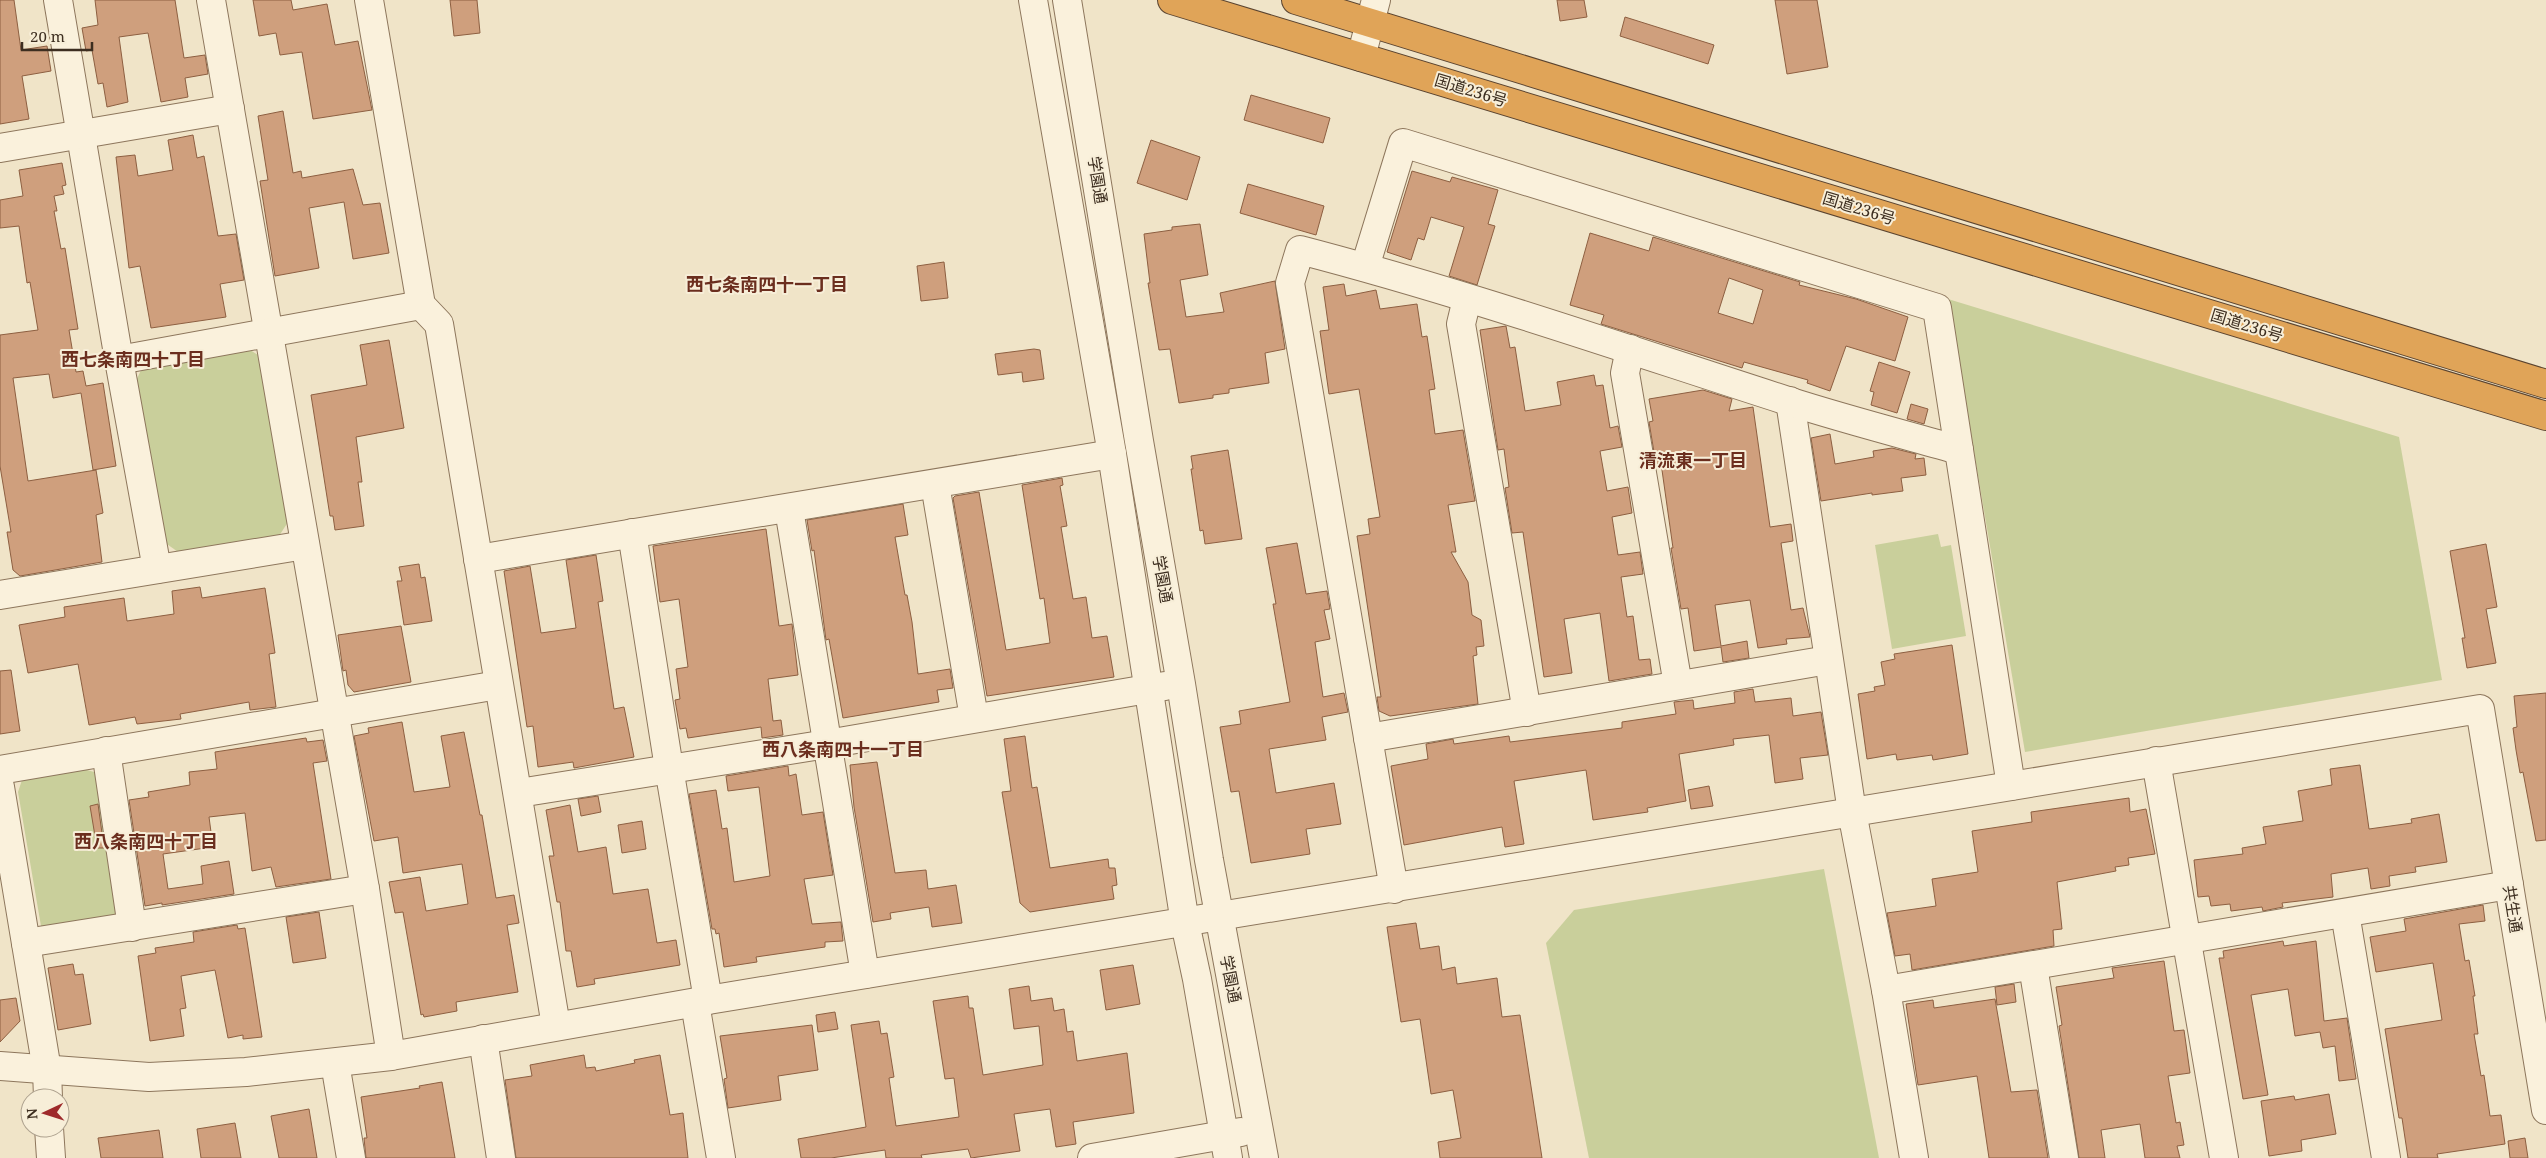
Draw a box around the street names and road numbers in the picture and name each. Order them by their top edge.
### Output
street label: 国道236号 [1432,69,1510,111]
street label: 学園通 [1083,155,1113,205]
street label: 国道236号 [1820,187,1898,229]
street label: 国道236号 [2208,304,2286,346]
street label: 学園通 [1148,553,1178,605]
street label: 共生通 [2498,884,2528,934]
street label: 学園通 [1216,953,1246,1005]

